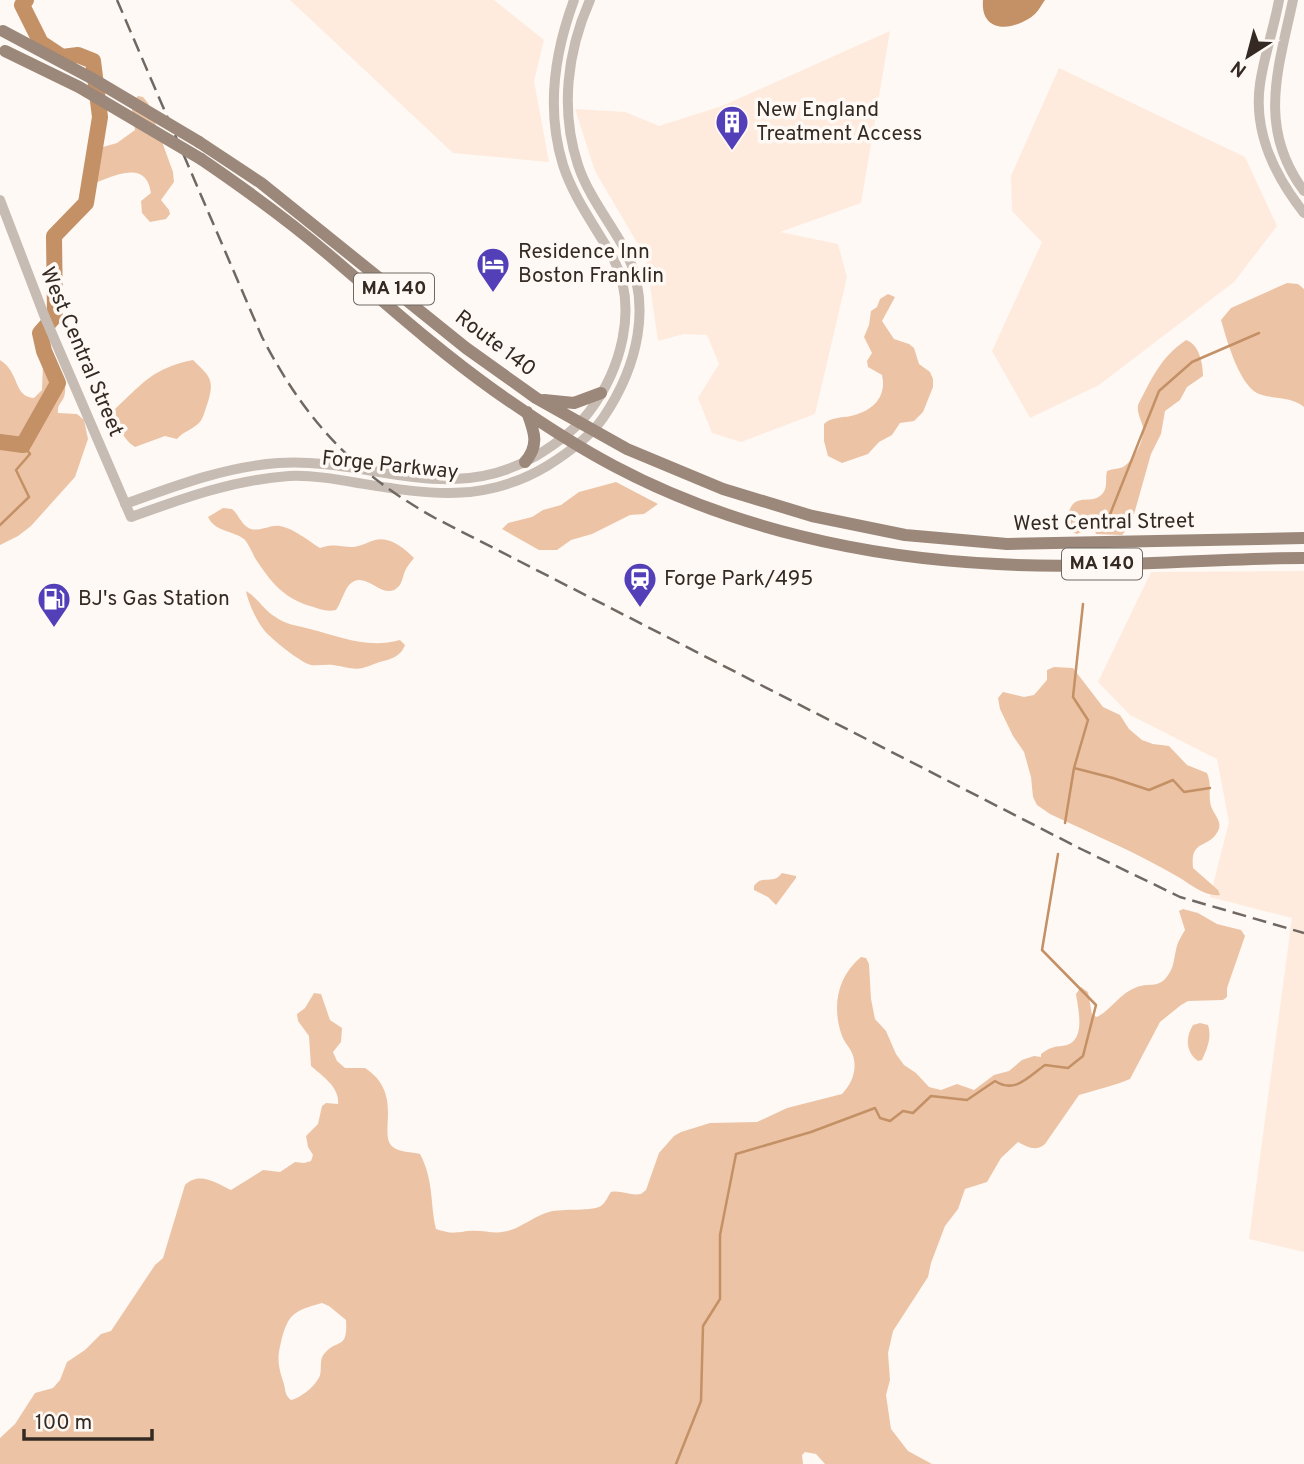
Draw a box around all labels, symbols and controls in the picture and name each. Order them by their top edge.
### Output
north arrow [1213,21,1283,91]
text: N [1227,54,1252,82]
place label: New England Treatment Access [756,97,922,148]
building icon: New England Treatment Access [713,103,751,152]
place label: Residence Inn Boston Franklin [518,239,664,290]
hotel icon: Residence Inn Boston Franklin [474,245,512,294]
street label: West Central Street [33,263,129,441]
road number: MA 140 [354,274,434,304]
street label: Route 140 [449,305,541,383]
street label: Forge Parkway [320,445,460,487]
street label: West Central Street [1013,508,1195,538]
road number: MA 140 [1062,548,1142,580]
station icon: Forge Park/495 [621,560,659,609]
place label: Forge Park/495 [664,566,813,593]
fuel station icon: BJ's Gas Station [35,580,73,629]
place label: BJ's Gas Station [78,586,230,613]
scale bar [24,1398,152,1442]
text: 100 m [35,1410,92,1437]

